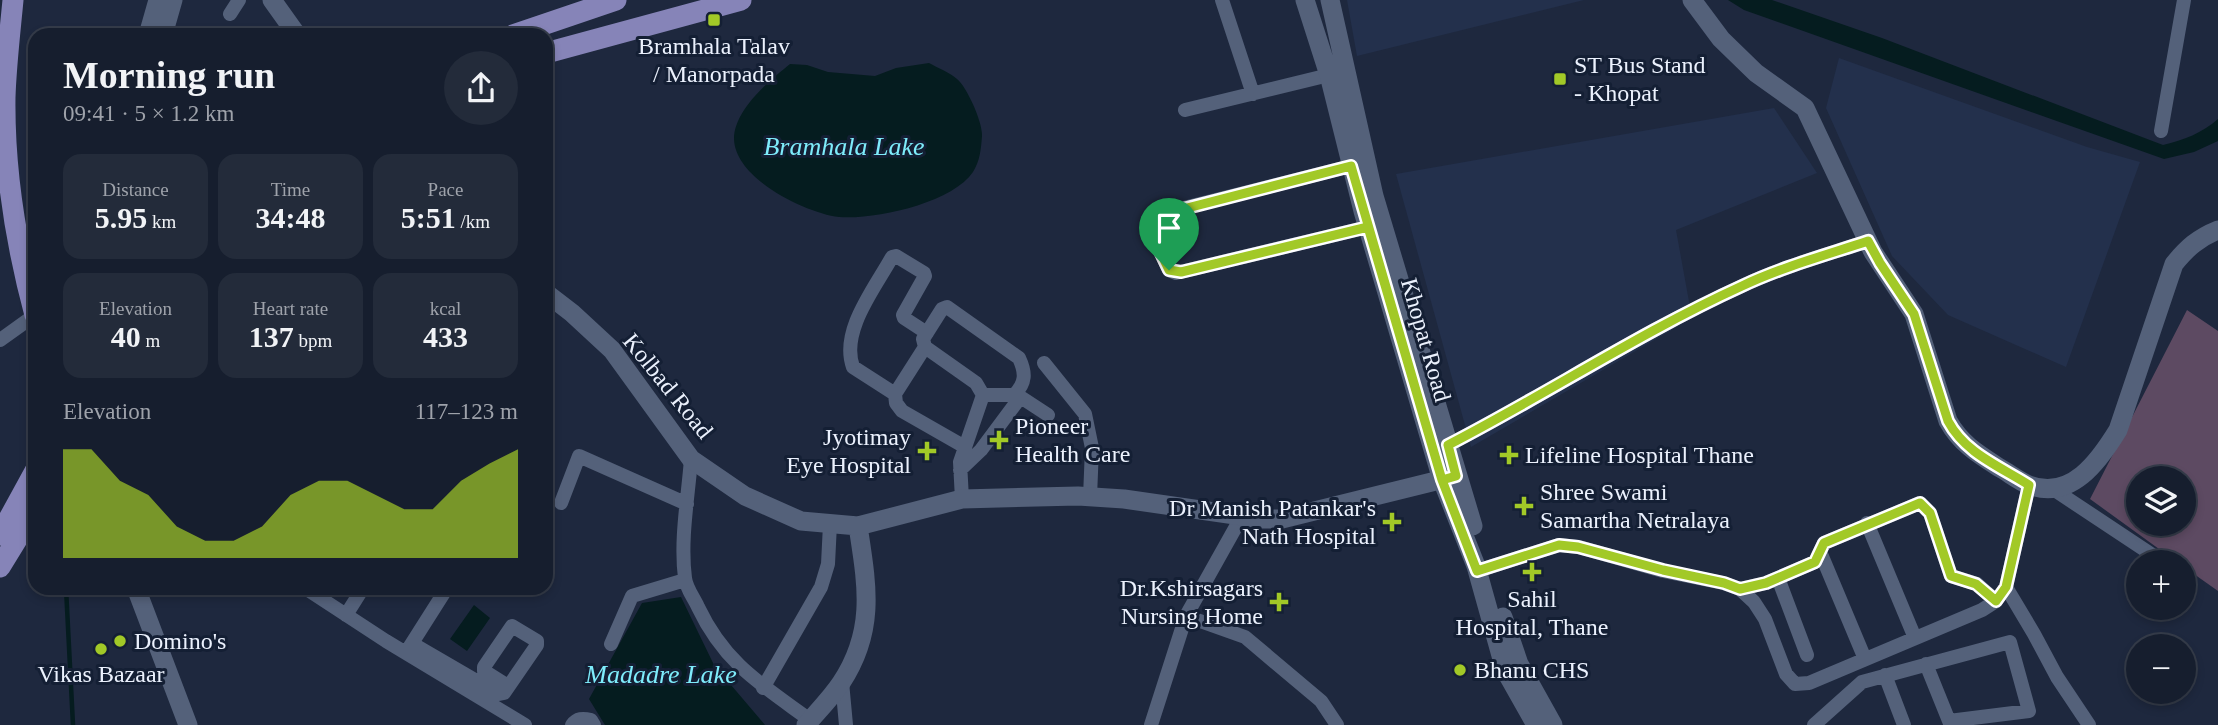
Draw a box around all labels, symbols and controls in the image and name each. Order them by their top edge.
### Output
marker: Bramhala Talav / Manorpada [706,12,722,28]
place label: Bramhala Talav / Manorpada [638,33,790,87]
button: share [444,51,518,125]
place label: ST Bus Stand - Khopat [1574,52,1706,106]
text: Morning run [63,54,275,96]
marker: ST Bus Stand - Khopat [1552,71,1568,87]
text: 09:41 · 5 × 1.2 km [63,101,234,126]
water label: Bramhala Lake [763,132,925,161]
text: Distance [102,179,169,200]
text: Time [271,179,310,200]
text: Pace [428,179,463,200]
pin [1139,198,1199,270]
text: 5.95 [95,201,147,234]
text: 34:48 [256,201,326,234]
text: 5:51 [401,201,456,234]
icon: arrive [1150,209,1188,247]
text: km [147,211,176,232]
text: /km [456,211,490,232]
street label: Khopat Road [1396,275,1456,405]
text: Elevation [99,298,172,319]
text: Heart rate [253,298,328,319]
text: kcal [430,298,461,319]
text: 40 [111,320,141,353]
text: 137 [249,320,294,353]
text: 433 [423,320,468,353]
street label: Kolbad Road [618,328,718,444]
text: m [141,330,160,351]
text: bpm [294,330,332,351]
text: Elevation [63,399,151,424]
text: 117–123 m [415,399,518,424]
place label: Pioneer Health Care [1015,413,1130,467]
place label: Jyotimay Eye Hospital [786,424,911,478]
marker: Pioneer Health Care [989,430,1009,450]
marker: Jyotimay Eye Hospital [917,441,937,461]
place label: Lifeline Hospital Thane [1525,442,1754,468]
marker: Lifeline Hospital Thane [1499,445,1519,465]
map controls [2126,466,2196,704]
button: layers [2126,466,2196,536]
place label: Shree Swami Samartha Netralaya [1540,479,1730,533]
place label: Dr Manish Patankar's Nath Hospital [1169,495,1376,549]
marker: Shree Swami Samartha Netralaya [1514,496,1534,516]
marker: Dr Manish Patankar's Nath Hospital [1382,512,1402,532]
button: + [2126,550,2196,620]
marker: Sahil Hospital, Thane [1522,562,1542,582]
place label: Dr.Kshirsagars Nursing Home [1120,575,1263,629]
place label: Sahil Hospital, Thane [1456,586,1608,640]
marker: Dr.Kshirsagars Nursing Home [1269,592,1289,612]
place label: Domino's [134,628,226,654]
marker: Domino's [112,633,128,649]
button: − [2126,634,2196,704]
marker: Vikas Bazaar [93,641,109,657]
place label: Bhanu CHS [1474,657,1589,683]
water label: Madadre Lake [584,660,737,689]
place label: Vikas Bazaar [37,661,165,687]
marker: Bhanu CHS [1452,662,1468,678]

